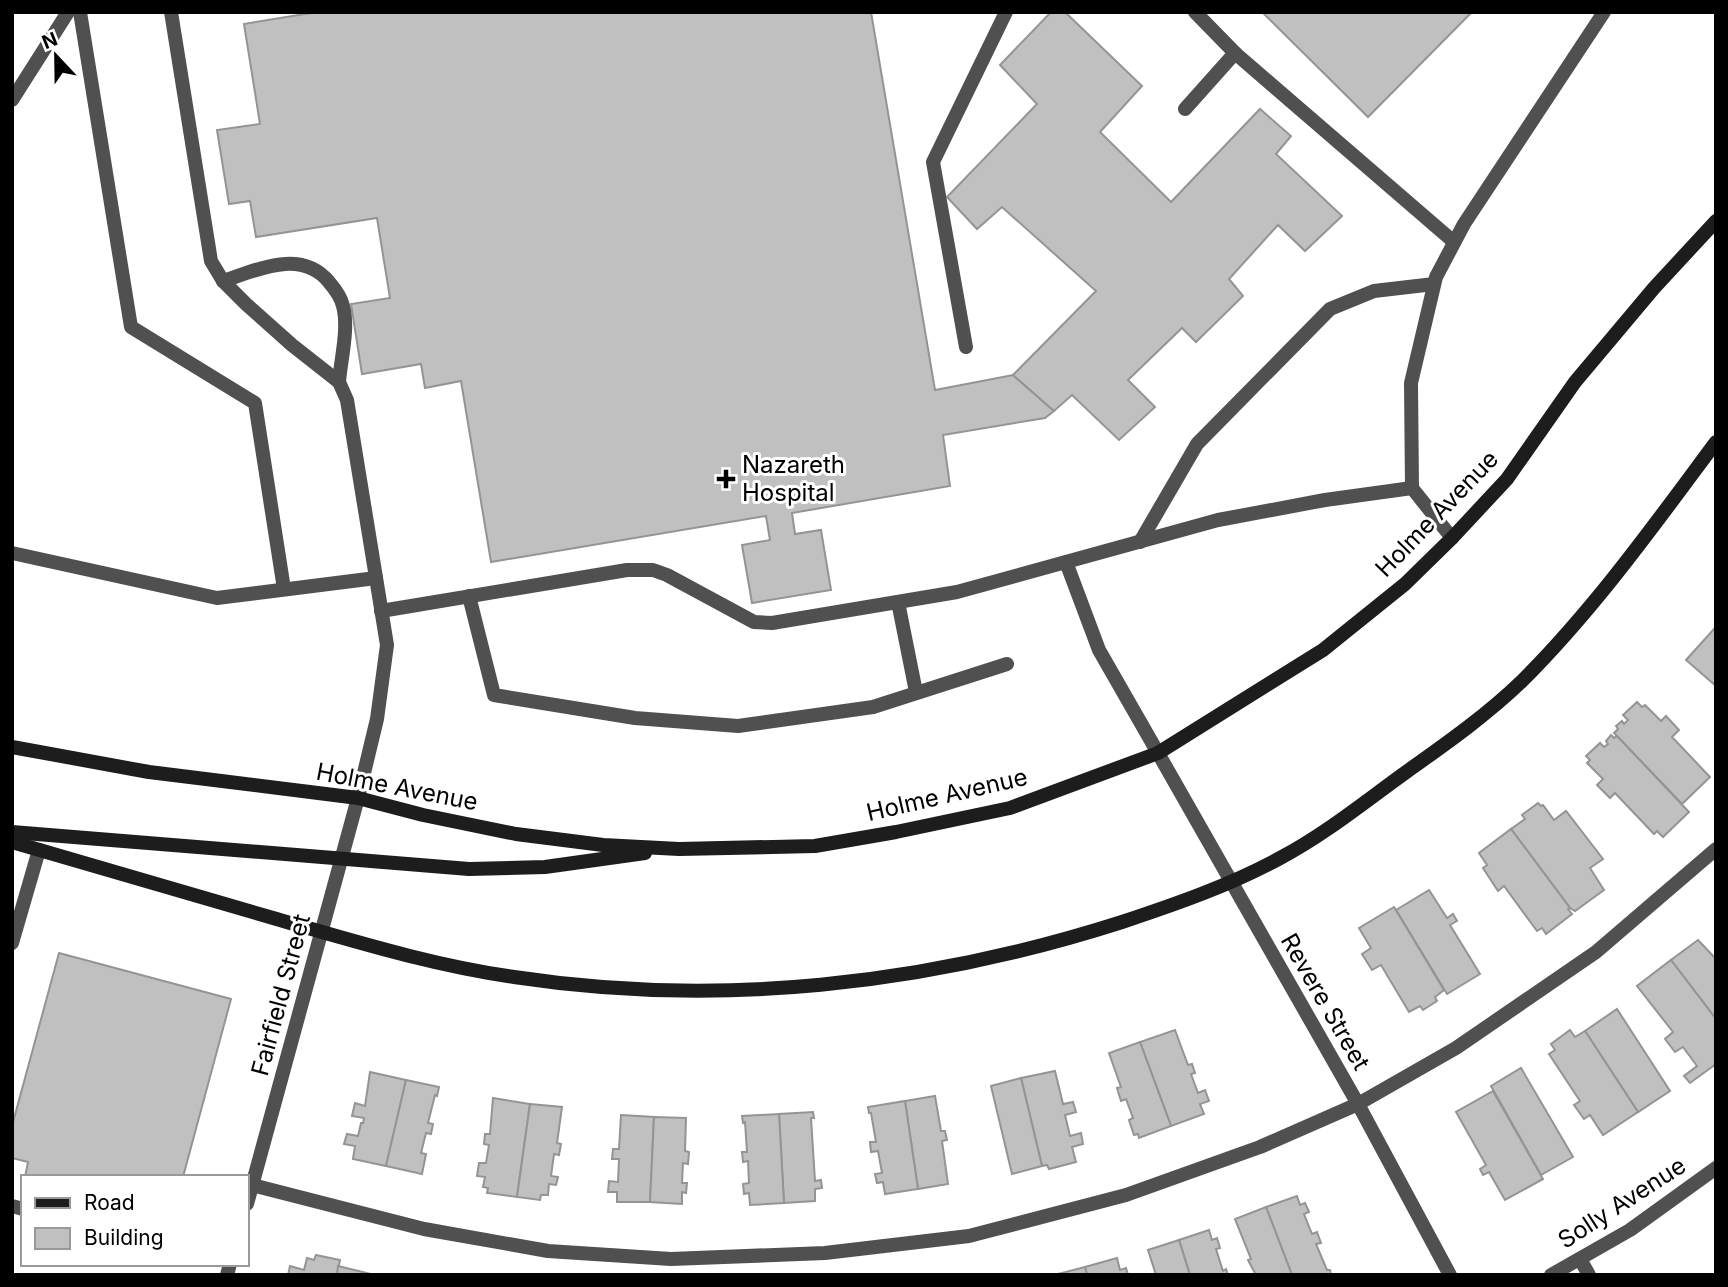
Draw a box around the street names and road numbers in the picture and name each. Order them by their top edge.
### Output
street label: Holme Avenue [1369,445,1504,583]
street label: Holme Avenue [314,757,480,816]
street label: Holme Avenue [864,762,1030,827]
street label: Fairfield Street [245,911,316,1079]
street label: Revere Street [1275,928,1376,1075]
street label: Solly Avenue [1553,1151,1691,1255]

